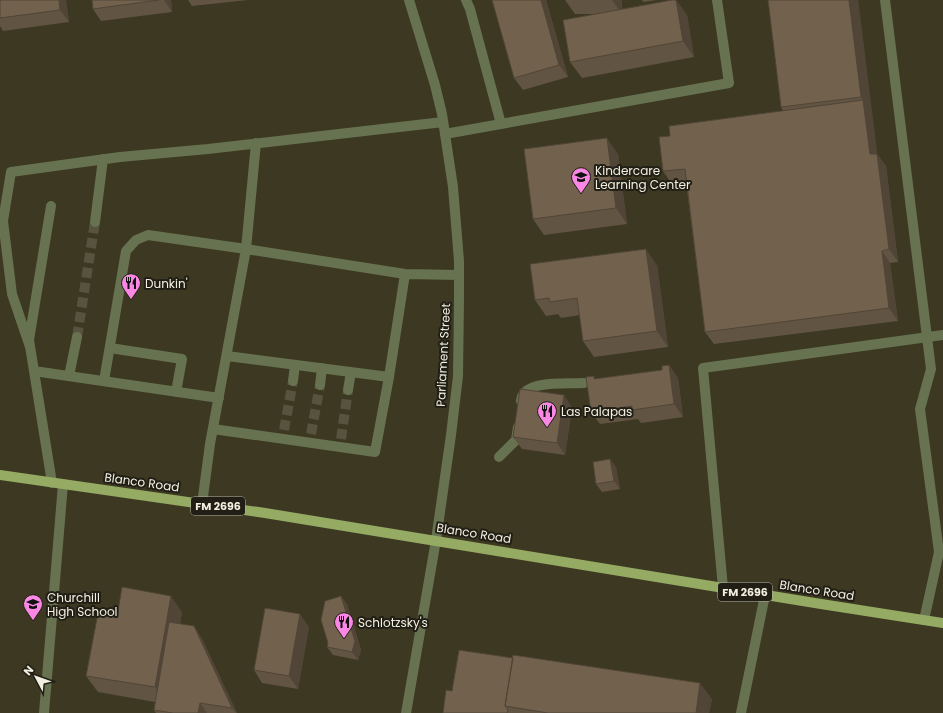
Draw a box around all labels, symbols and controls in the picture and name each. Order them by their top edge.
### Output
place label: Kindercare Learning Center [595,162,691,193]
school or university icon: Kindercare Learning Center [570,166,592,194]
restaurant icon: Dunkin' [120,272,142,300]
place label: Dunkin' [145,275,188,292]
street label: Parliament Street [432,303,454,407]
restaurant icon: Las Palapas [536,400,558,428]
place label: Las Palapas [561,403,632,420]
street label: Blanco Road [103,468,181,496]
road number: FM 2696 [191,497,245,515]
street label: Blanco Road [435,519,513,547]
street label: Blanco Road [778,576,856,604]
road number: FM 2696 [718,583,772,601]
place label: Churchill High School [47,589,118,620]
school or university icon: Churchill High School [22,593,44,621]
restaurant icon: Schlotzsky's [333,611,355,639]
place label: Schlotzsky's [358,614,428,631]
north arrow [16,657,56,697]
text: N [20,662,37,679]

